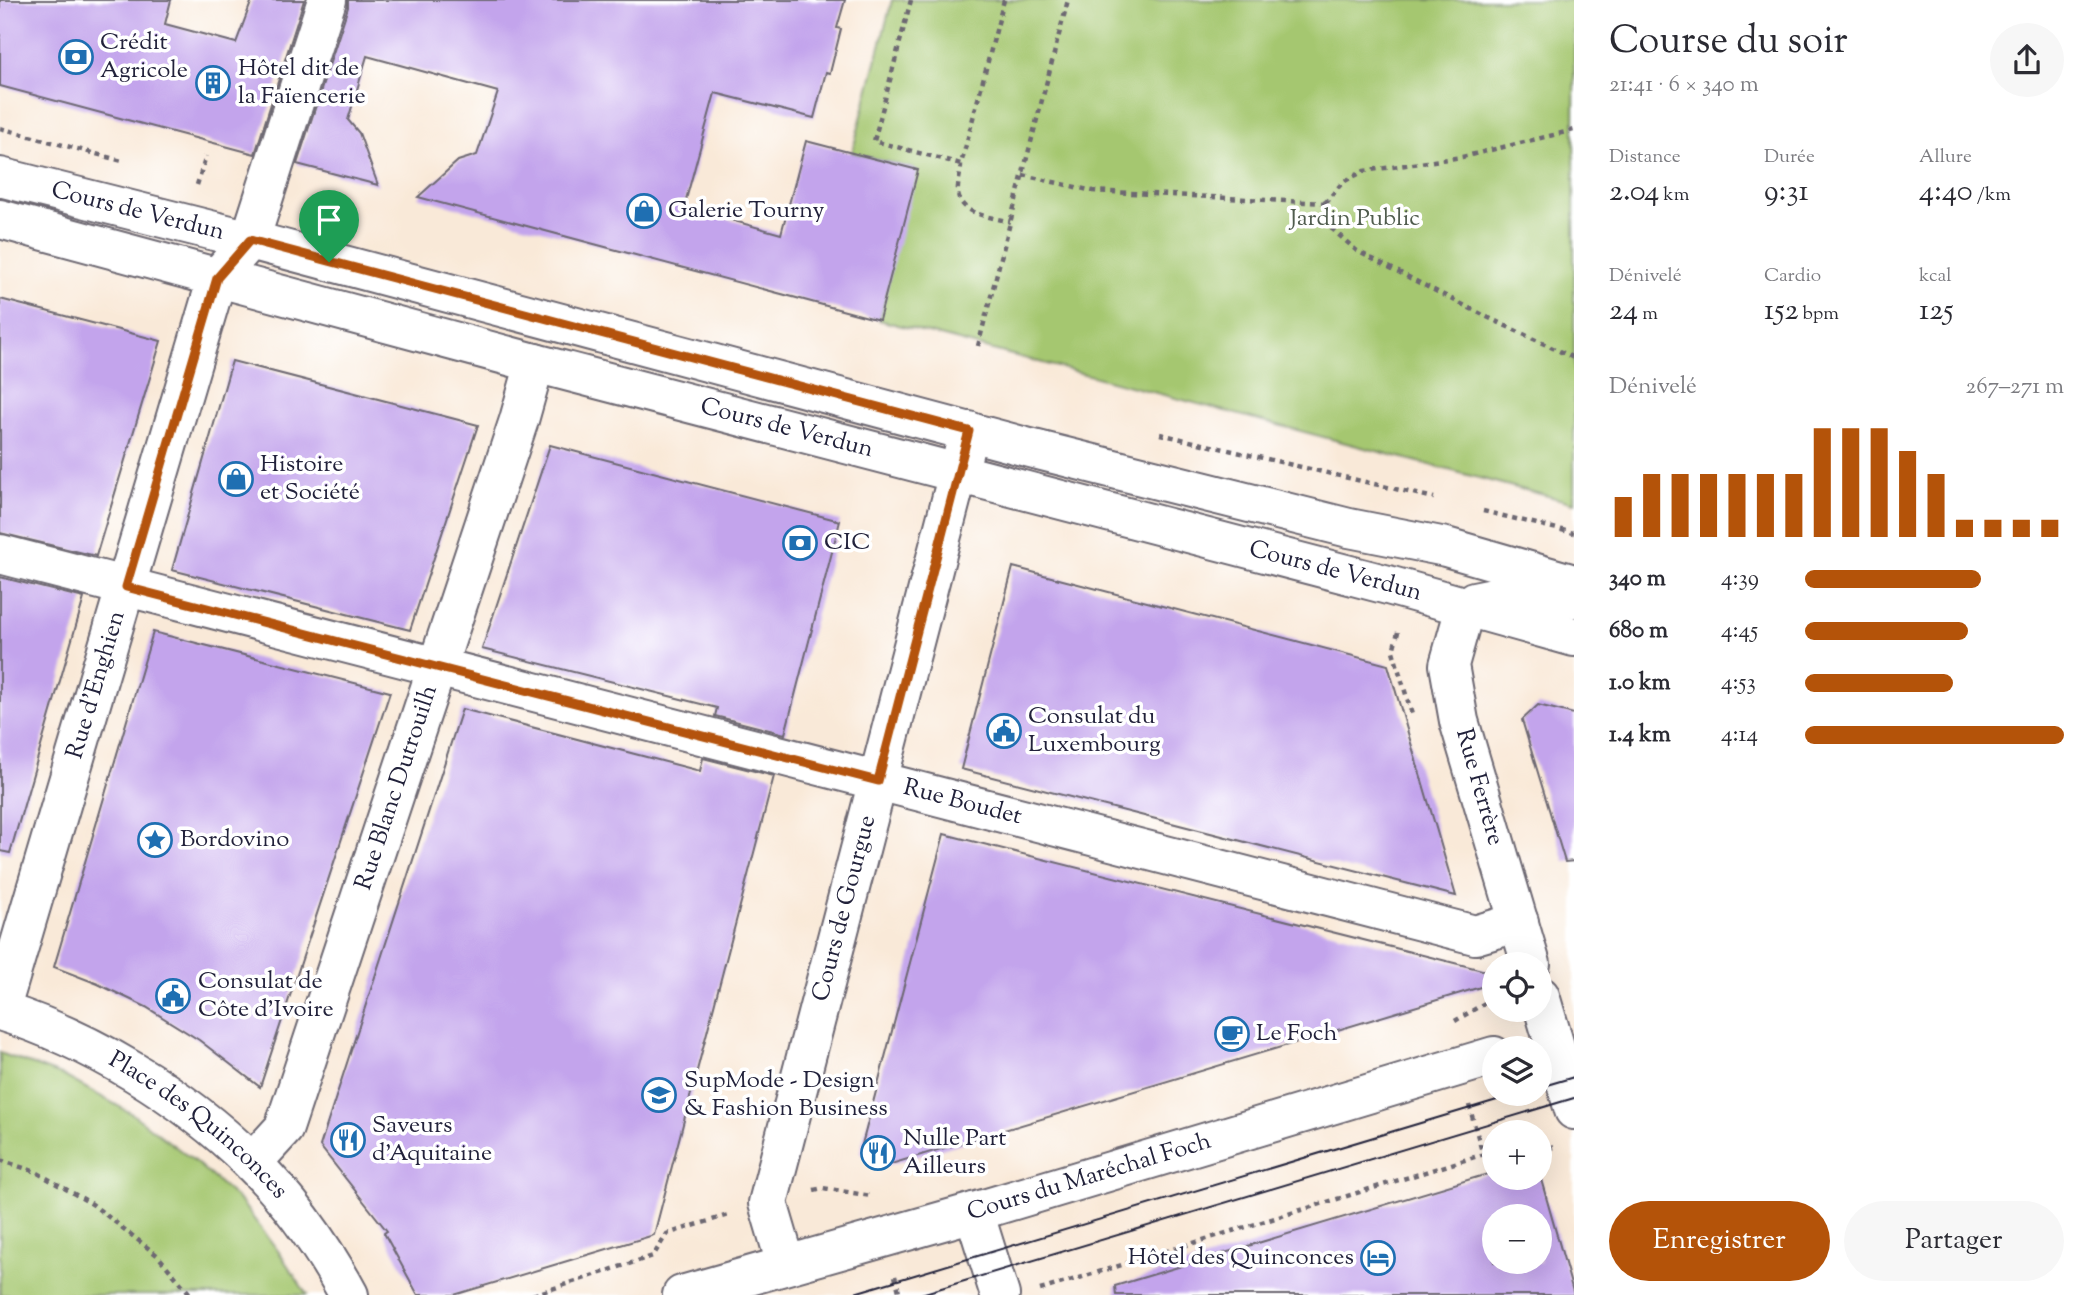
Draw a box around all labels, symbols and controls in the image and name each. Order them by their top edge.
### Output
text: Course du soir [1609,16,1848,70]
button: share [1990,23,2064,97]
place label: Crédit Agricole [100,26,188,88]
bank icon: Crédit Agricole [57,38,95,76]
place label: Hôtel dit de la Faïencerie [238,52,366,114]
building icon: Hôtel dit de la Faïencerie [194,64,232,102]
text: 21:41 · 6 × 340 m [1609,69,1759,102]
text: Distance [1609,144,1681,171]
text: Durée [1764,144,1815,171]
text: Allure [1919,144,1972,171]
text: 2.04 [1609,171,1659,214]
text: 9:31 [1764,171,1809,214]
text: 4:40 [1919,171,1973,214]
street label: Cours de Verdun [48,174,228,250]
text: km [1659,182,1689,209]
text: /km [1973,182,2011,209]
pin [299,190,359,262]
shop icon: Galerie Tourny [625,192,663,230]
place label: Galerie Tourny [668,194,825,228]
icon: arrive [310,201,348,239]
park label: Jardin Public [1288,202,1420,236]
text: Dénivelé [1609,263,1682,290]
text: Cardio [1764,263,1821,290]
text: kcal [1919,263,1952,290]
text: 24 [1609,290,1638,333]
text: 152 [1764,290,1799,333]
text: 125 [1919,290,1954,333]
text: m [1638,301,1658,328]
text: bpm [1799,301,1839,328]
text: Dénivelé [1609,371,1697,404]
text: 267–271 m [1965,371,2064,404]
street label: Cours de Verdun [696,390,877,467]
place label: Histoire et Société [260,448,360,510]
shop icon: Histoire et Société [217,460,255,498]
bank icon: CIC [781,524,819,562]
place label: CIC [824,526,871,560]
street label: Cours de Verdun [1245,532,1426,611]
text: 340 m [1609,563,1666,596]
text: 4:39 [1721,563,1759,596]
street label: Rue d'Enghien [59,607,134,763]
text: 680 m [1609,615,1668,648]
text: 4:45 [1721,615,1758,648]
text: 1.0 km [1609,667,1671,700]
text: 4:53 [1721,667,1756,700]
street label: Rue Blanc Dutrouilh [347,681,447,895]
place label: Consulat du Luxembourg [1028,700,1161,762]
public building icon: Consulat du Luxembourg [985,712,1023,750]
text: 1.4 km [1609,719,1671,752]
text: 4:14 [1721,719,1758,752]
street label: Rue Ferrère [1446,725,1512,849]
street label: Rue Boudet [899,771,1025,834]
street label: Cours de Gourgue [804,812,885,1005]
place icon: Bordovino [136,821,174,859]
place label: Bordovino [180,823,289,857]
map controls [1482,952,1552,1274]
button: locate [1482,952,1552,1022]
place label: Consulat de Côte d'Ivoire [198,965,334,1027]
public building icon: Consulat de Côte d'Ivoire [154,977,192,1015]
cafe icon: Le Foch [1213,1015,1251,1053]
place label: Le Foch [1256,1017,1338,1051]
button: layers [1482,1036,1552,1106]
street label: Place des Quinconces [102,1044,295,1207]
place label: SupMode - Design & Fashion Business [684,1064,888,1126]
school or university icon: SupMode - Design & Fashion Business [640,1076,678,1114]
place label: Saveurs d'Aquitaine [372,1109,492,1171]
button: + [1482,1120,1552,1190]
restaurant icon: Saveurs d'Aquitaine [329,1121,367,1159]
place label: Nulle Part Ailleurs [903,1122,1006,1184]
street label: Cours du Maréchal Foch [963,1125,1215,1230]
restaurant icon: Nulle Part Ailleurs [859,1134,897,1172]
button: Enregistrer [1609,1201,1830,1281]
button: Partager [1844,1201,2064,1281]
button: − [1482,1204,1552,1274]
hotel icon: Hôtel des Quinconces [1359,1239,1397,1277]
place label: Hôtel des Quinconces [1128,1241,1354,1275]

